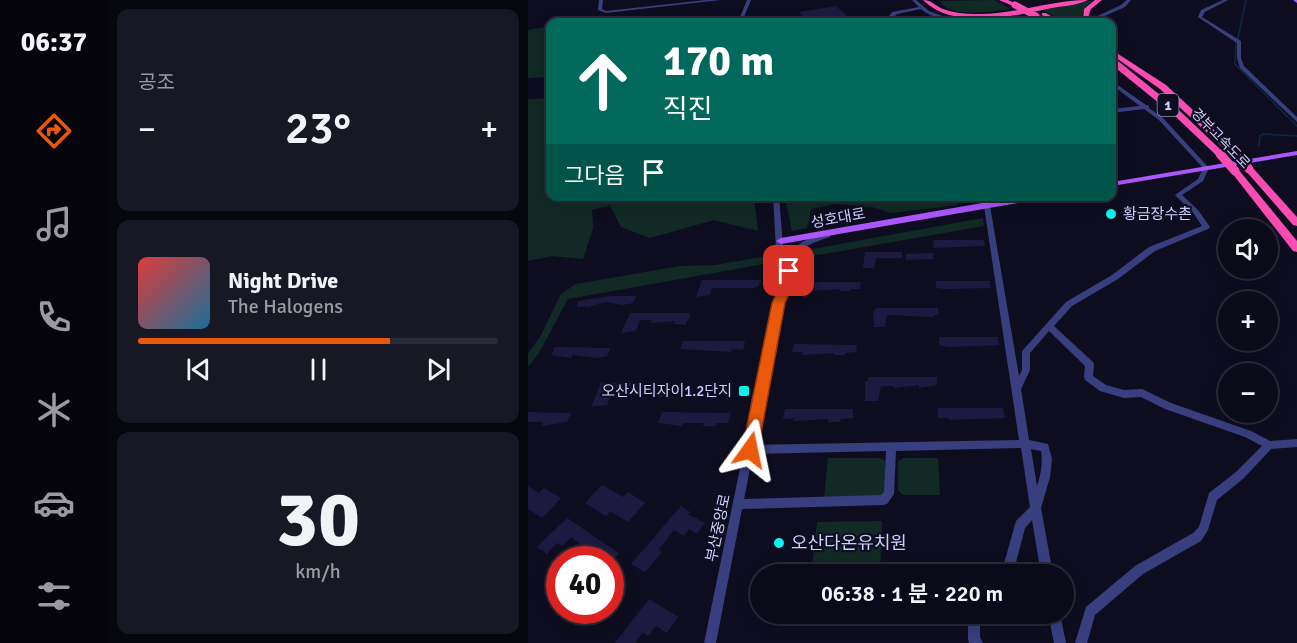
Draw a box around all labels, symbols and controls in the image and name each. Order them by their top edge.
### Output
text: 06:37 [21,26,87,59]
text: 170 m [663,36,774,87]
icon: ahead [564,42,642,120]
text: 공조 [138,70,175,95]
text: 직진 [663,93,713,126]
road number: 1 [1158,94,1178,116]
text: 23° [285,101,351,156]
street label: 경부고속도로 [1188,105,1254,172]
text: − [138,109,156,150]
text: + [480,109,498,150]
icon: directions [33,110,75,152]
icon: arrive [637,156,670,189]
text: 그다음 [564,162,625,189]
icon: music [33,203,75,245]
street label: 성호대로 [809,204,867,232]
place label: 황금장수촌 [1123,205,1192,223]
marker: 황금장수촌 [1104,207,1118,221]
map controls [1218,219,1278,423]
button: sound [1218,219,1278,279]
pin [763,245,814,296]
icon: arrive [772,254,805,287]
text: Night Drive [228,267,338,294]
button: + [1218,291,1278,351]
text: The Halogens [228,294,343,319]
icon: phone [33,296,75,338]
icon: previous [182,353,215,386]
icon: pause [302,353,335,386]
icon: next [422,353,455,386]
button: − [1218,363,1278,423]
place label: 오산시티자이1.2단지 [601,382,732,400]
marker: 오산시티자이1.2단지 [737,384,751,398]
icon: climate [33,389,75,431]
position arrow [718,418,782,482]
text: 30 [276,472,360,568]
icon: car [33,482,75,524]
street label: 부산중앙로 [702,492,734,564]
place label: 오산다온유치원 [791,532,907,554]
marker: 오산다온유치원 [772,536,786,550]
speed limit sign: 40 [546,546,624,624]
text: km/h [295,559,341,584]
icon: filters [33,575,75,617]
text: 06:38 · 1 분 · 220 m [821,580,1003,607]

